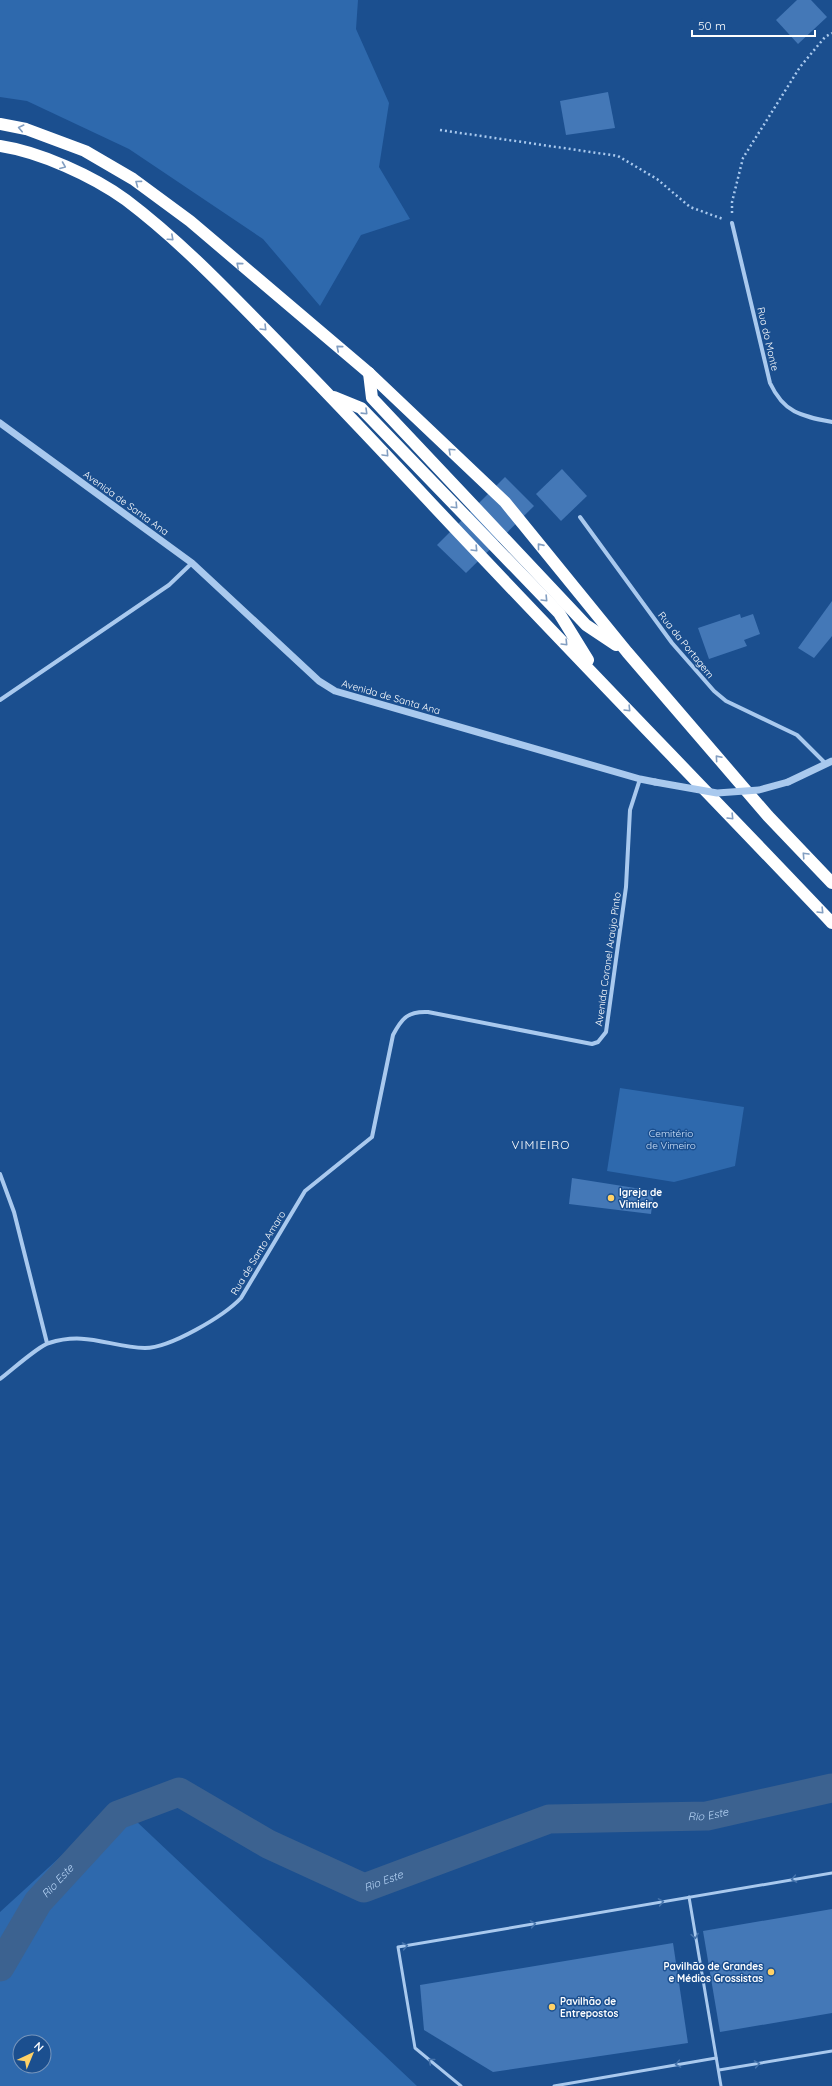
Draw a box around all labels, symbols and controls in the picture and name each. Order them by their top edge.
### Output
scale bar [692,12,815,38]
text: 50 m [698,18,726,33]
one-way arrow [18,125,24,133]
one-way arrow [60,162,67,170]
one-way arrow [136,181,143,188]
one-way arrow [166,233,174,240]
one-way arrow [237,262,244,269]
street label: Rua do Monte [754,306,782,372]
one-way arrow [259,323,267,331]
one-way arrow [336,346,344,353]
one-way arrow [360,408,368,415]
one-way arrow [448,448,456,456]
one-way arrow [381,450,388,457]
street label: Avenida de Santa Ana [81,468,171,538]
one-way arrow [450,501,458,509]
one-way arrow [538,543,545,550]
one-way arrow [470,544,477,552]
one-way arrow [540,594,548,602]
street label: Rua da Portagem [655,609,717,681]
one-way arrow [560,638,567,646]
street label: Avenida de Santa Ana [340,677,442,717]
one-way arrow [623,704,631,712]
one-way arrow [716,756,723,763]
one-way arrow [727,812,734,820]
one-way arrow [802,852,810,860]
street label: Avenida Coronel Araújo Pinto [592,891,624,1027]
one-way arrow [816,906,824,914]
park label: Cemitério de Vimeiro [646,1127,696,1152]
district label: VIMIEIRO [512,1137,570,1152]
place label: Igreja de Vimieiro [619,1186,662,1211]
marker: Igreja de Vimieiro [606,1193,616,1203]
street label: Rua de Santo Amaro [228,1208,288,1298]
water label: Rio Este [688,1804,730,1823]
water label: Rio Este [38,1861,77,1901]
water label: Rio Este [362,1867,406,1894]
one-way arrow [790,1875,797,1883]
one-way arrow [658,1898,664,1907]
one-way arrow [530,1920,536,1929]
one-way arrow [690,1933,699,1939]
one-way arrow [402,1942,408,1951]
place label: Pavilhão de Grandes e Médios Grossistas [664,1960,763,1985]
marker: Pavilhão de Grandes e Médios Grossistas [766,1967,776,1977]
place label: Pavilhão de Entrepostos [560,1995,618,2020]
marker: Pavilhão de Entrepostos [547,2002,557,2012]
north arrow [12,2034,52,2074]
text: N [31,2039,47,2055]
one-way arrow [428,2059,435,2066]
one-way arrow [675,2059,681,2068]
one-way arrow [754,2060,760,2068]

